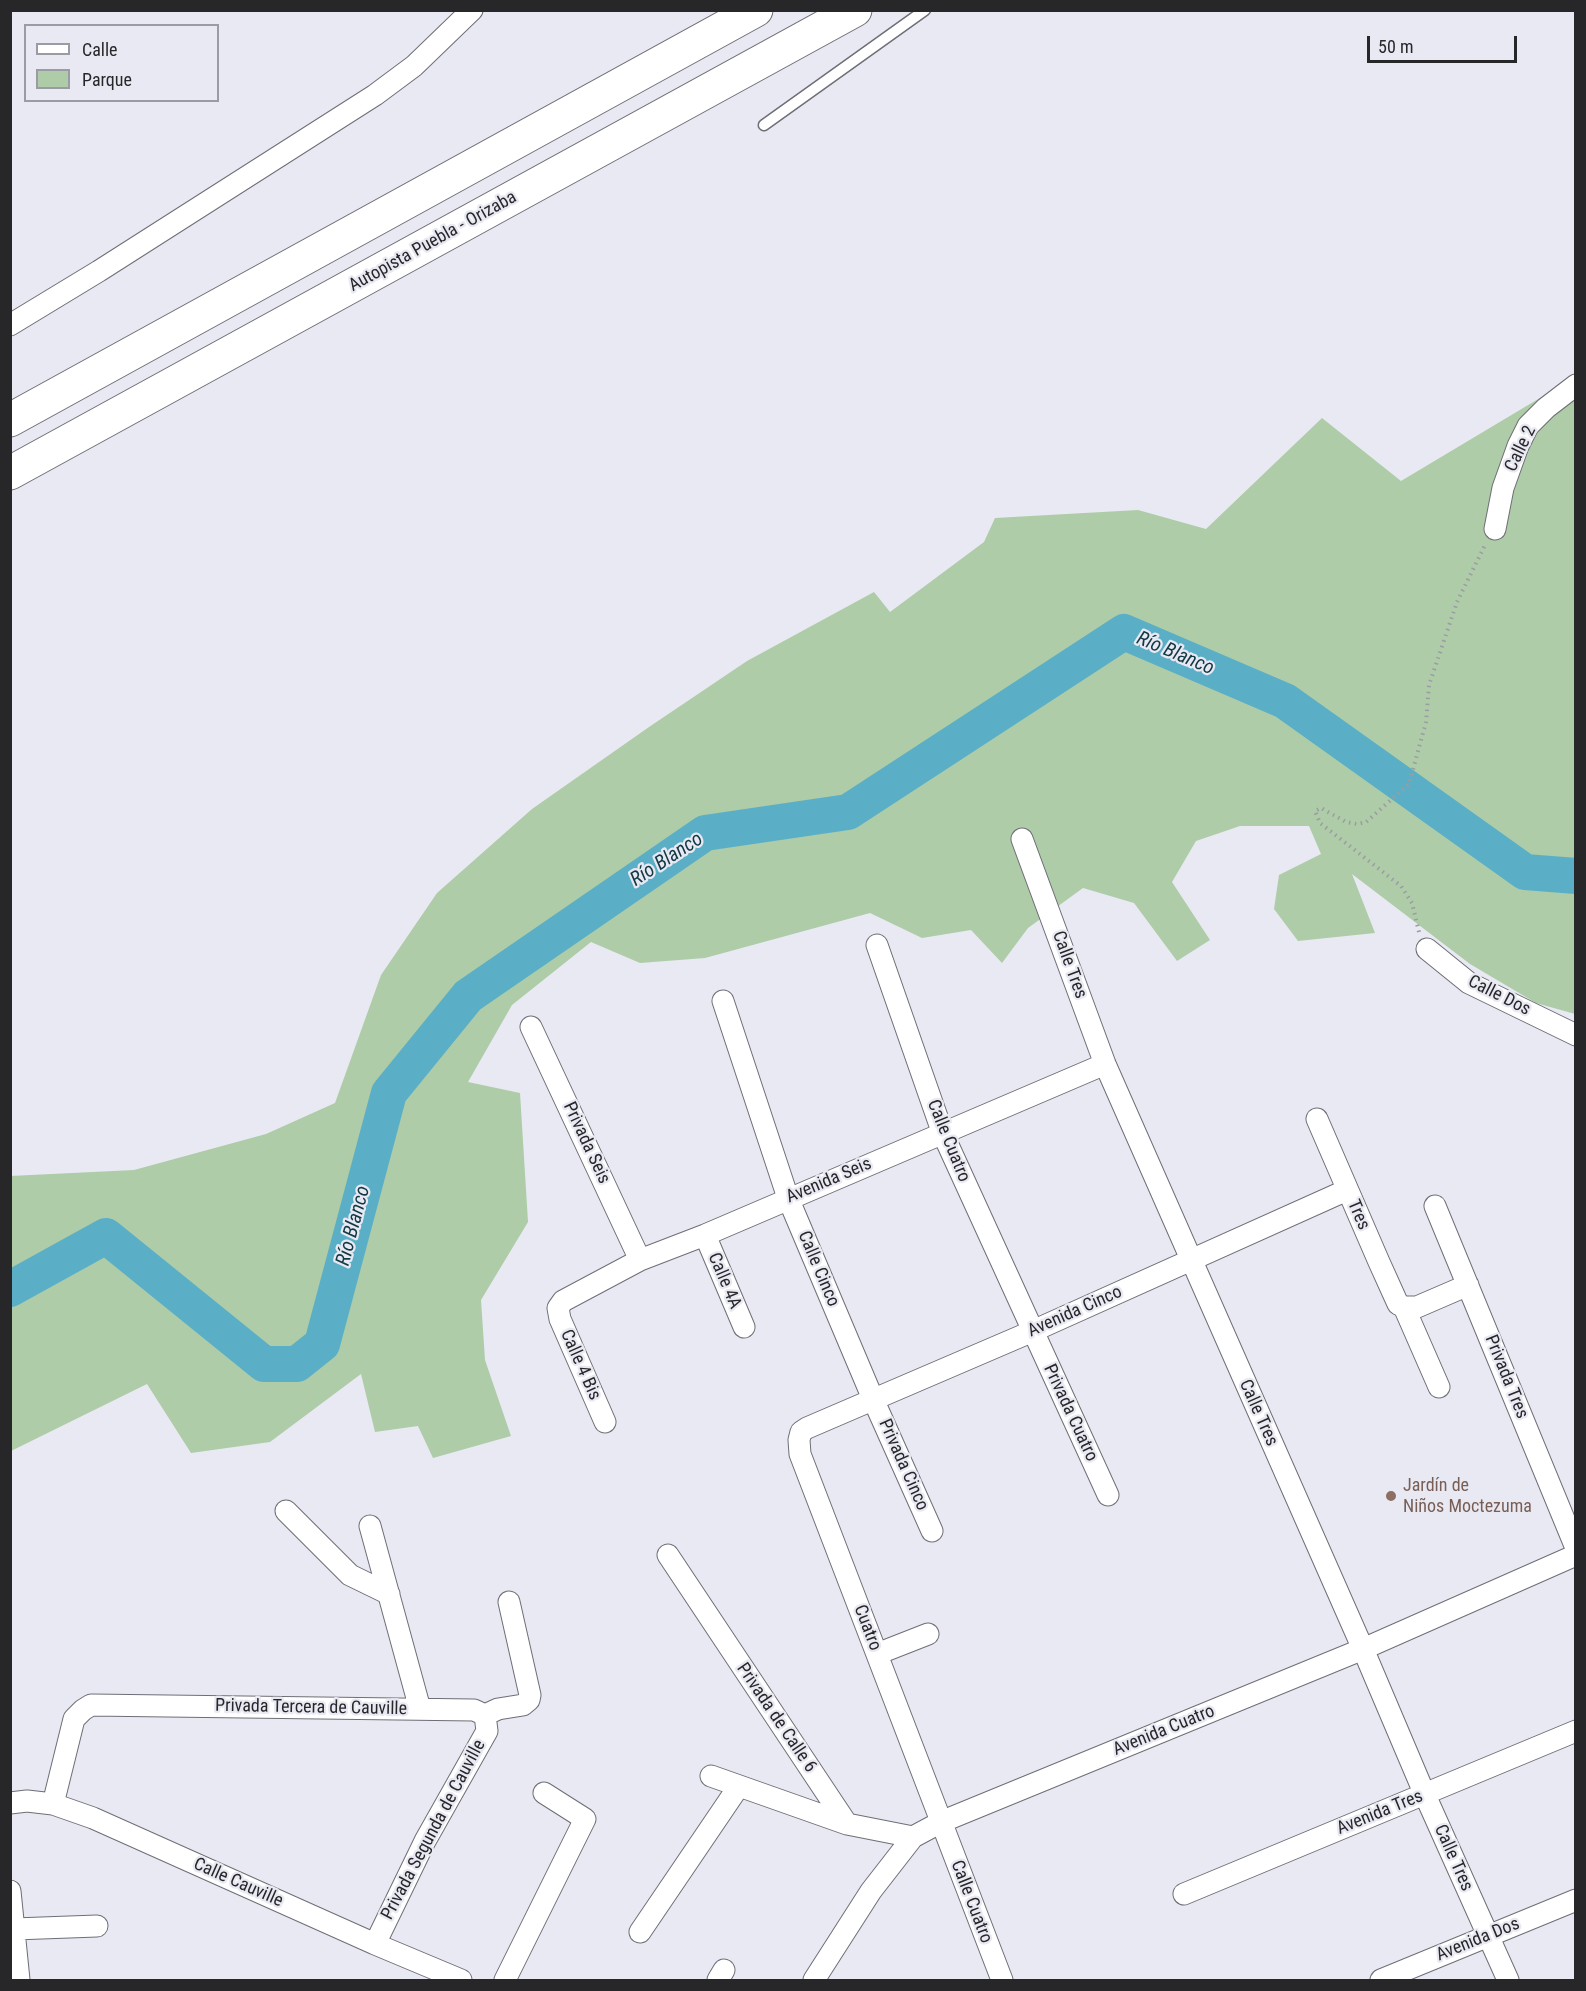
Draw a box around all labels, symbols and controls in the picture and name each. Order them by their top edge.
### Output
legend [24,24,219,102]
scale bar [1370,24,1520,62]
text: 50 m [1378,36,1413,57]
text: Calle [82,39,118,60]
text: Parque [82,69,132,90]
street label: Autopista Puebla - Orizaba [345,187,521,297]
street label: Calle 2 [1501,422,1541,476]
water label: Río Blanco [1133,627,1217,681]
water label: Río Blanco [626,828,708,892]
street label: Calle Tres [1047,928,1091,1002]
street label: Calle Dos [1464,971,1534,1021]
street label: Calle Cuatro [922,1097,974,1185]
street label: Privada Seis [558,1099,614,1187]
street label: Avenida Seis [783,1153,875,1209]
water label: Río Blanco [332,1183,376,1269]
street label: Tres [1342,1197,1374,1233]
street label: Calle Cinco [792,1228,844,1310]
street label: Calle 4A [703,1250,745,1312]
street label: Avenida Cinco [1025,1282,1125,1342]
street label: Calle 4 Bis [555,1326,605,1404]
street label: Privada Tres [1479,1332,1533,1422]
street label: Privada Cuatro [1038,1361,1102,1465]
street label: Calle Tres [1234,1376,1282,1450]
street label: Privada Cinco [873,1416,933,1514]
place label: Jardín de Niños Moctezuma [1403,1475,1532,1518]
marker: Jardín de Niños Moctezuma [1384,1489,1398,1503]
street label: Cuatro [848,1602,886,1654]
street label: Privada de Calle 6 [731,1659,821,1777]
street label: Privada Tercera de Cauville [215,1696,407,1720]
street label: Avenida Cuatro [1110,1701,1218,1761]
street label: Privada Segunda de Cauville [377,1736,491,1924]
street label: Avenida Tres [1334,1786,1426,1840]
street label: Calle Tres [1429,1821,1477,1895]
street label: Calle Cauville [190,1854,286,1912]
street label: Calle Cuatro [945,1858,997,1946]
street label: Avenida Dos [1433,1914,1523,1966]

